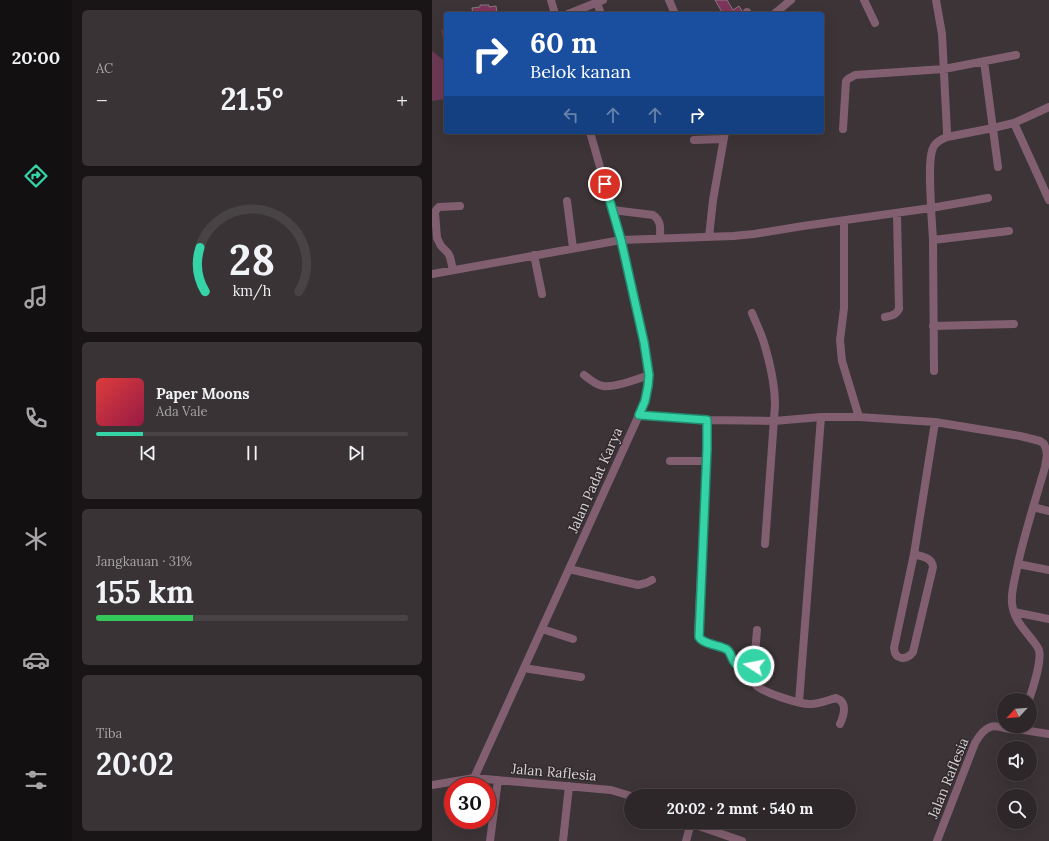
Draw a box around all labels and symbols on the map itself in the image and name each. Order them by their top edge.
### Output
pin [588,167,622,201]
street label: Jalan Padat Karya [563,425,626,536]
position arrow [733,645,775,687]
north arrow [997,693,1037,733]
street label: Jalan Raflesia [923,735,972,822]
street label: Jalan Raflesia [510,759,597,785]
speed limit sign: 30 [444,777,496,829]

